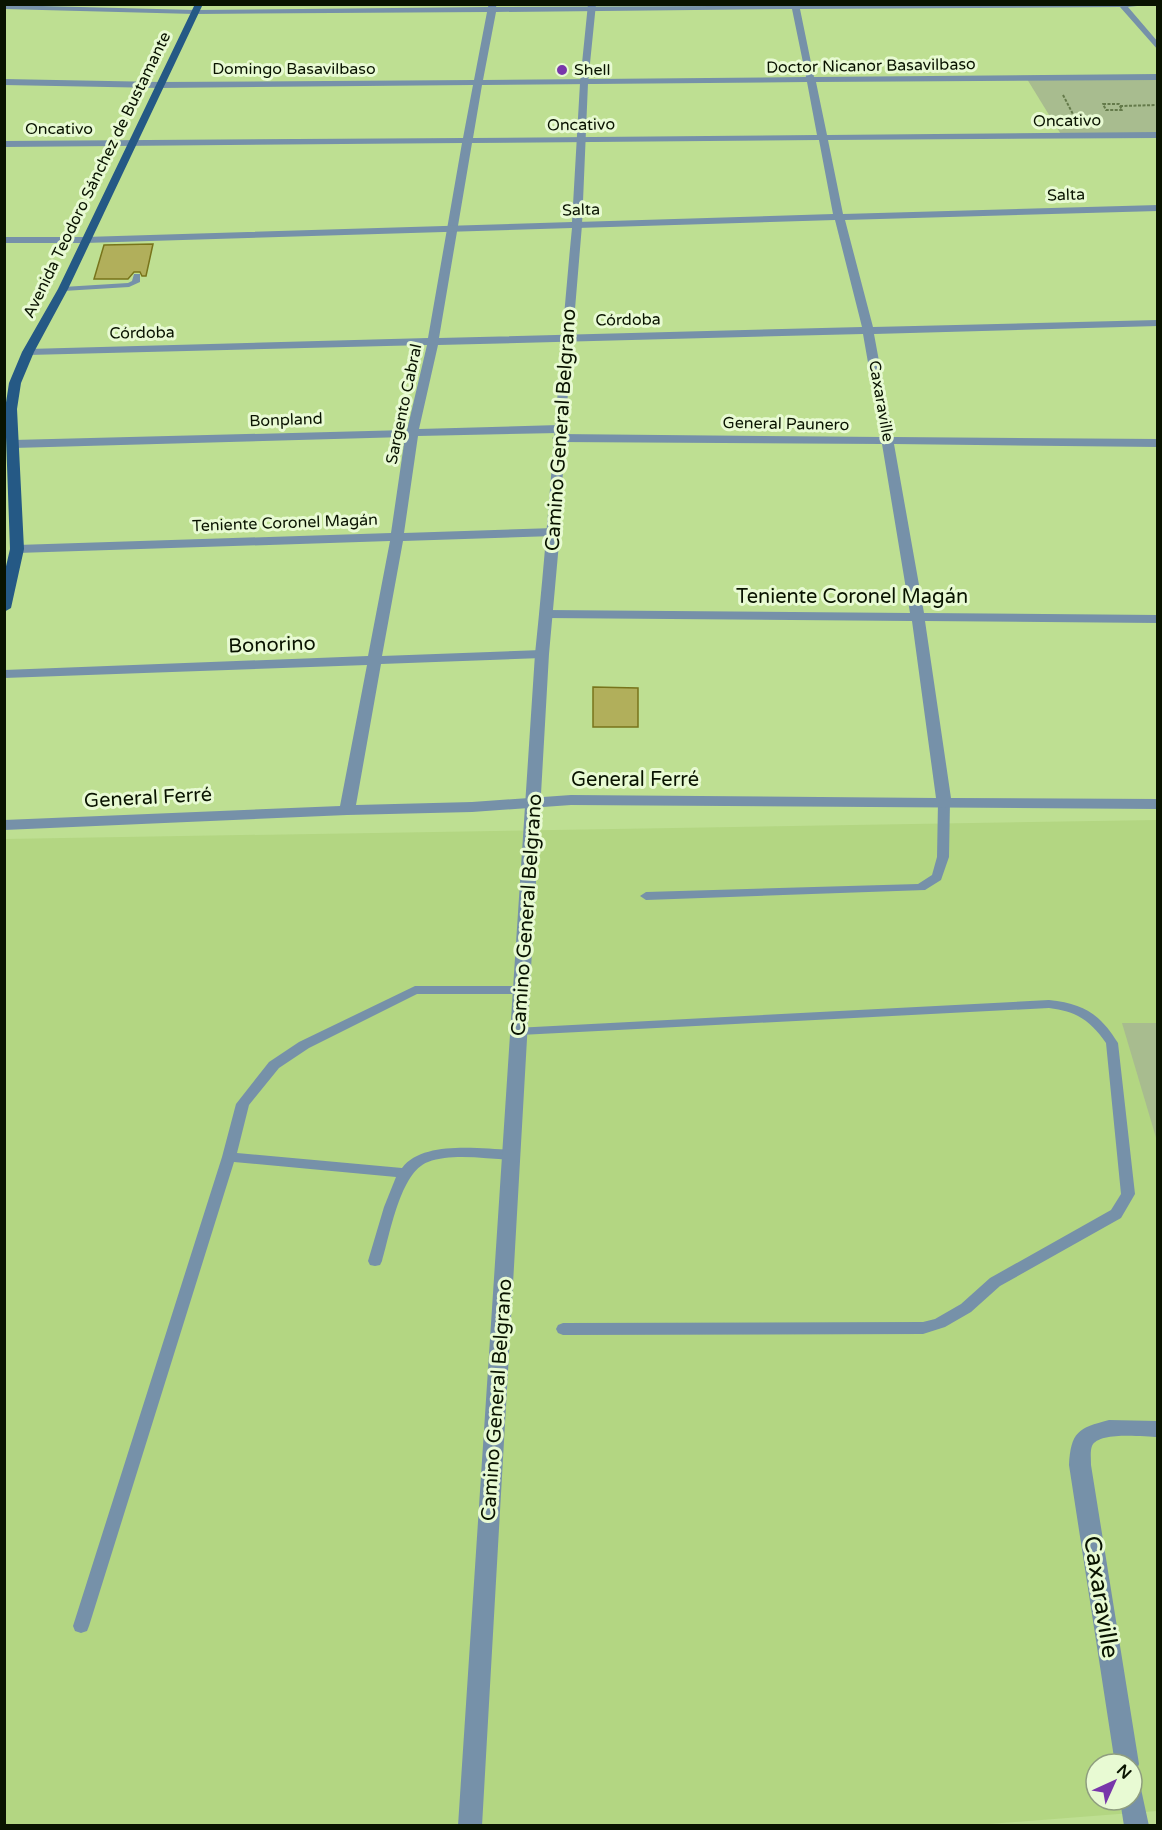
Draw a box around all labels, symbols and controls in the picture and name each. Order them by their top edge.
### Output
street label: Avenida Teodoro Sánchez de Bustamante [19,29,175,321]
street label: Doctor Nicanor Basavilbaso [766,54,976,78]
street label: Domingo Basavilbaso [212,59,376,79]
place label: Shell [574,60,611,80]
marker: Shell [555,63,569,77]
street label: Oncativo [1033,110,1101,132]
street label: Oncativo [547,114,615,136]
street label: Oncativo [25,119,93,139]
street label: Salta [1047,184,1085,206]
street label: Salta [562,199,600,221]
street label: Camino General Belgrano [541,308,581,552]
street label: Córdoba [595,309,661,331]
street label: Córdoba [109,322,175,344]
street label: Sargento Cabral [381,342,427,466]
street label: Caxaraville [864,359,898,443]
street label: Bonpland [249,409,323,431]
street label: General Paunero [723,413,849,435]
street label: Teniente Coronel Magán [192,510,378,536]
street label: Teniente Coronel Magán [736,585,968,609]
street label: Bonorino [228,631,316,659]
street label: General Ferré [571,768,699,792]
street label: General Ferré [83,783,213,813]
street label: Camino General Belgrano [507,793,547,1037]
street label: Camino General Belgrano [477,1278,517,1522]
street label: Caxaraville [1077,1534,1125,1660]
north arrow [1084,1752,1144,1812]
text: N [1112,1760,1136,1784]

